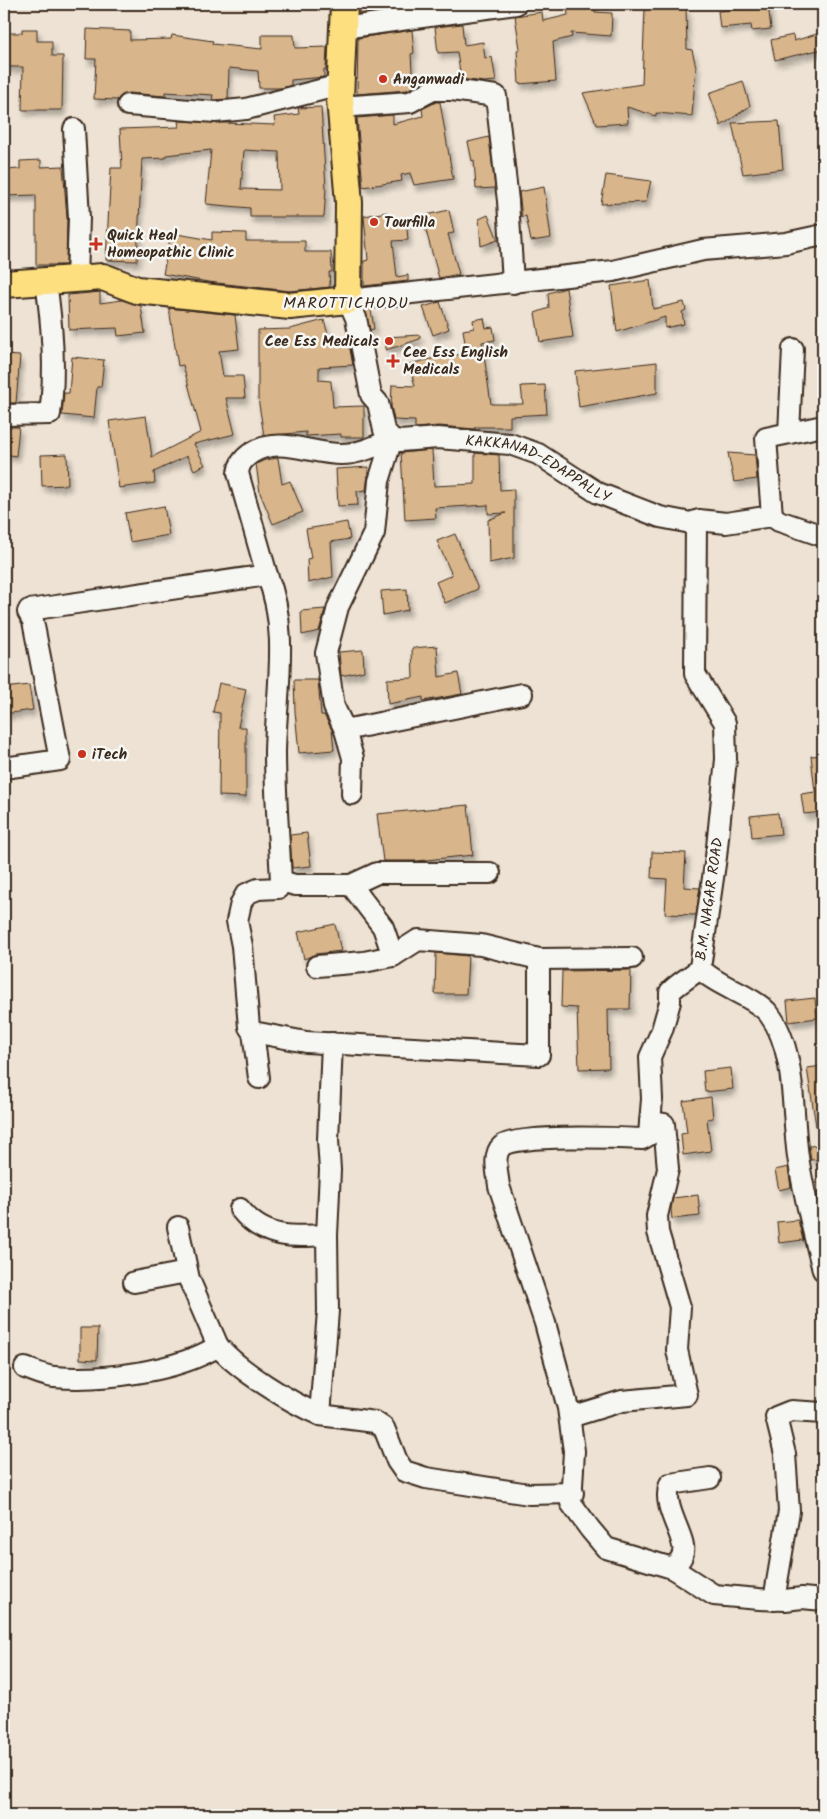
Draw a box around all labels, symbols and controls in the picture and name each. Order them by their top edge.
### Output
place label: Anganwadi [393,68,465,92]
marker: Anganwadi [377,73,389,85]
place label: Tourfilla [384,211,435,235]
marker: Tourfilla [368,216,380,228]
place label: Quick Heal Homeopathic Clinic [107,224,235,265]
marker: Quick Heal Homeopathic Clinic [89,237,103,251]
district label: MAROTTICHODU [283,291,409,316]
place label: Cee Ess Medicals [265,330,379,354]
marker: Cee Ess Medicals [383,335,395,347]
place label: Cee Ess English Medicals [403,341,508,382]
marker: Cee Ess English Medicals [387,355,399,367]
street label: KAKKANAD-EDAPPALLY [464,429,615,510]
place label: iTech [92,743,127,767]
marker: iTech [76,748,88,760]
street label: B.M. NAGAR ROAD [690,836,731,962]

